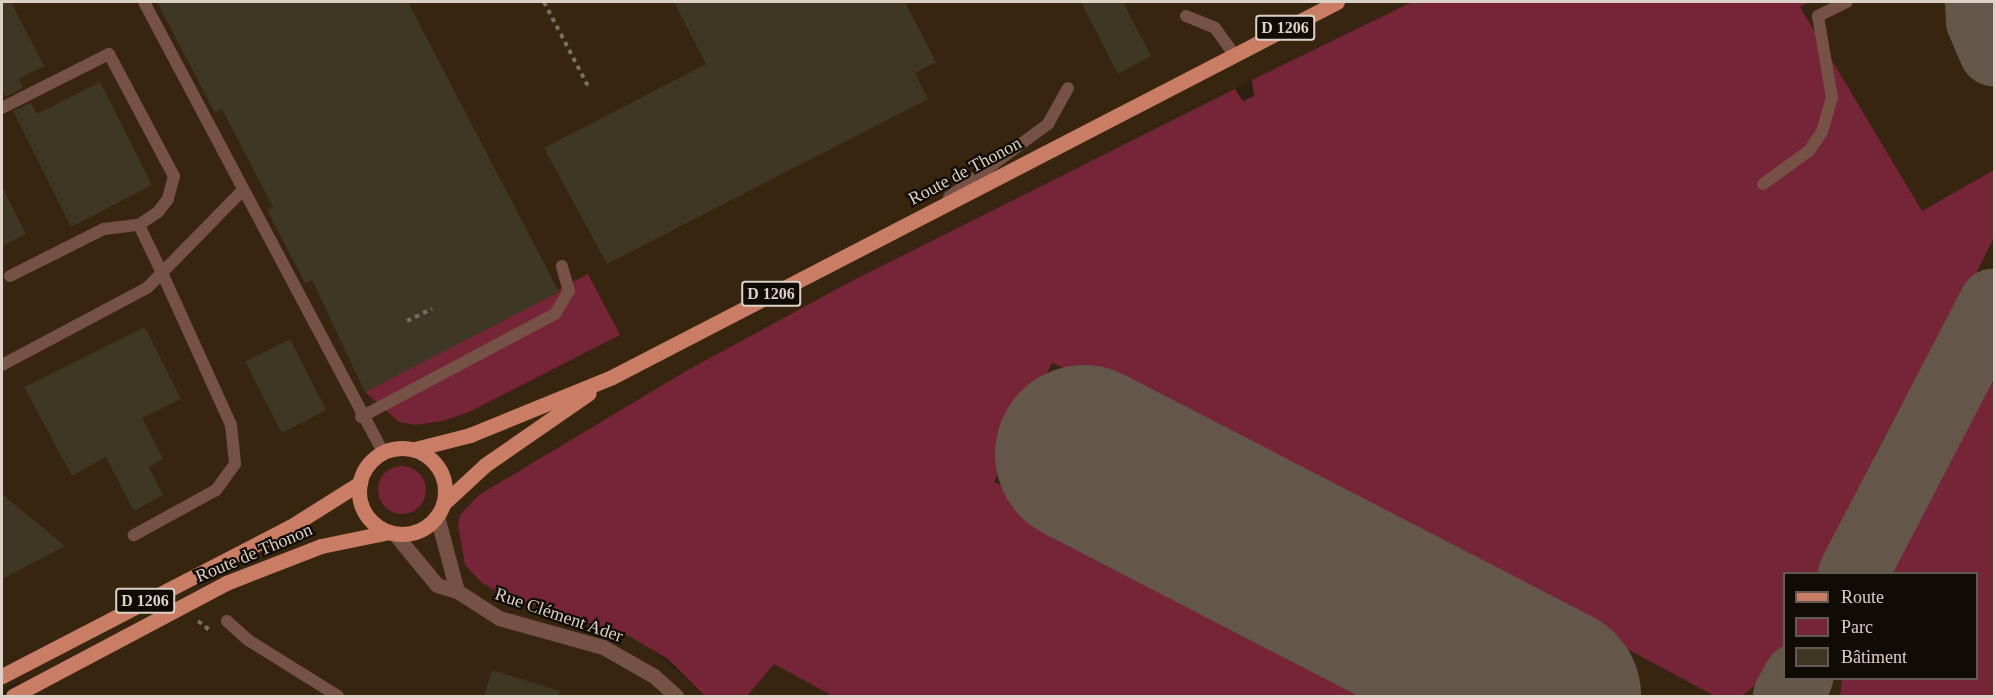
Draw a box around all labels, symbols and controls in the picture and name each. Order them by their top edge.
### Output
road number: D 1206 [1255,15,1315,41]
street label: Route de Thonon [905,132,1025,210]
road number: D 1206 [741,281,801,307]
street label: Route de Thonon [192,519,316,587]
legend [1783,572,1978,680]
street label: Rue Clément Ader [492,583,626,647]
text: Route [1841,587,1884,607]
road number: D 1206 [115,588,175,614]
text: Parc [1841,617,1873,637]
text: Bâtiment [1841,647,1907,667]

